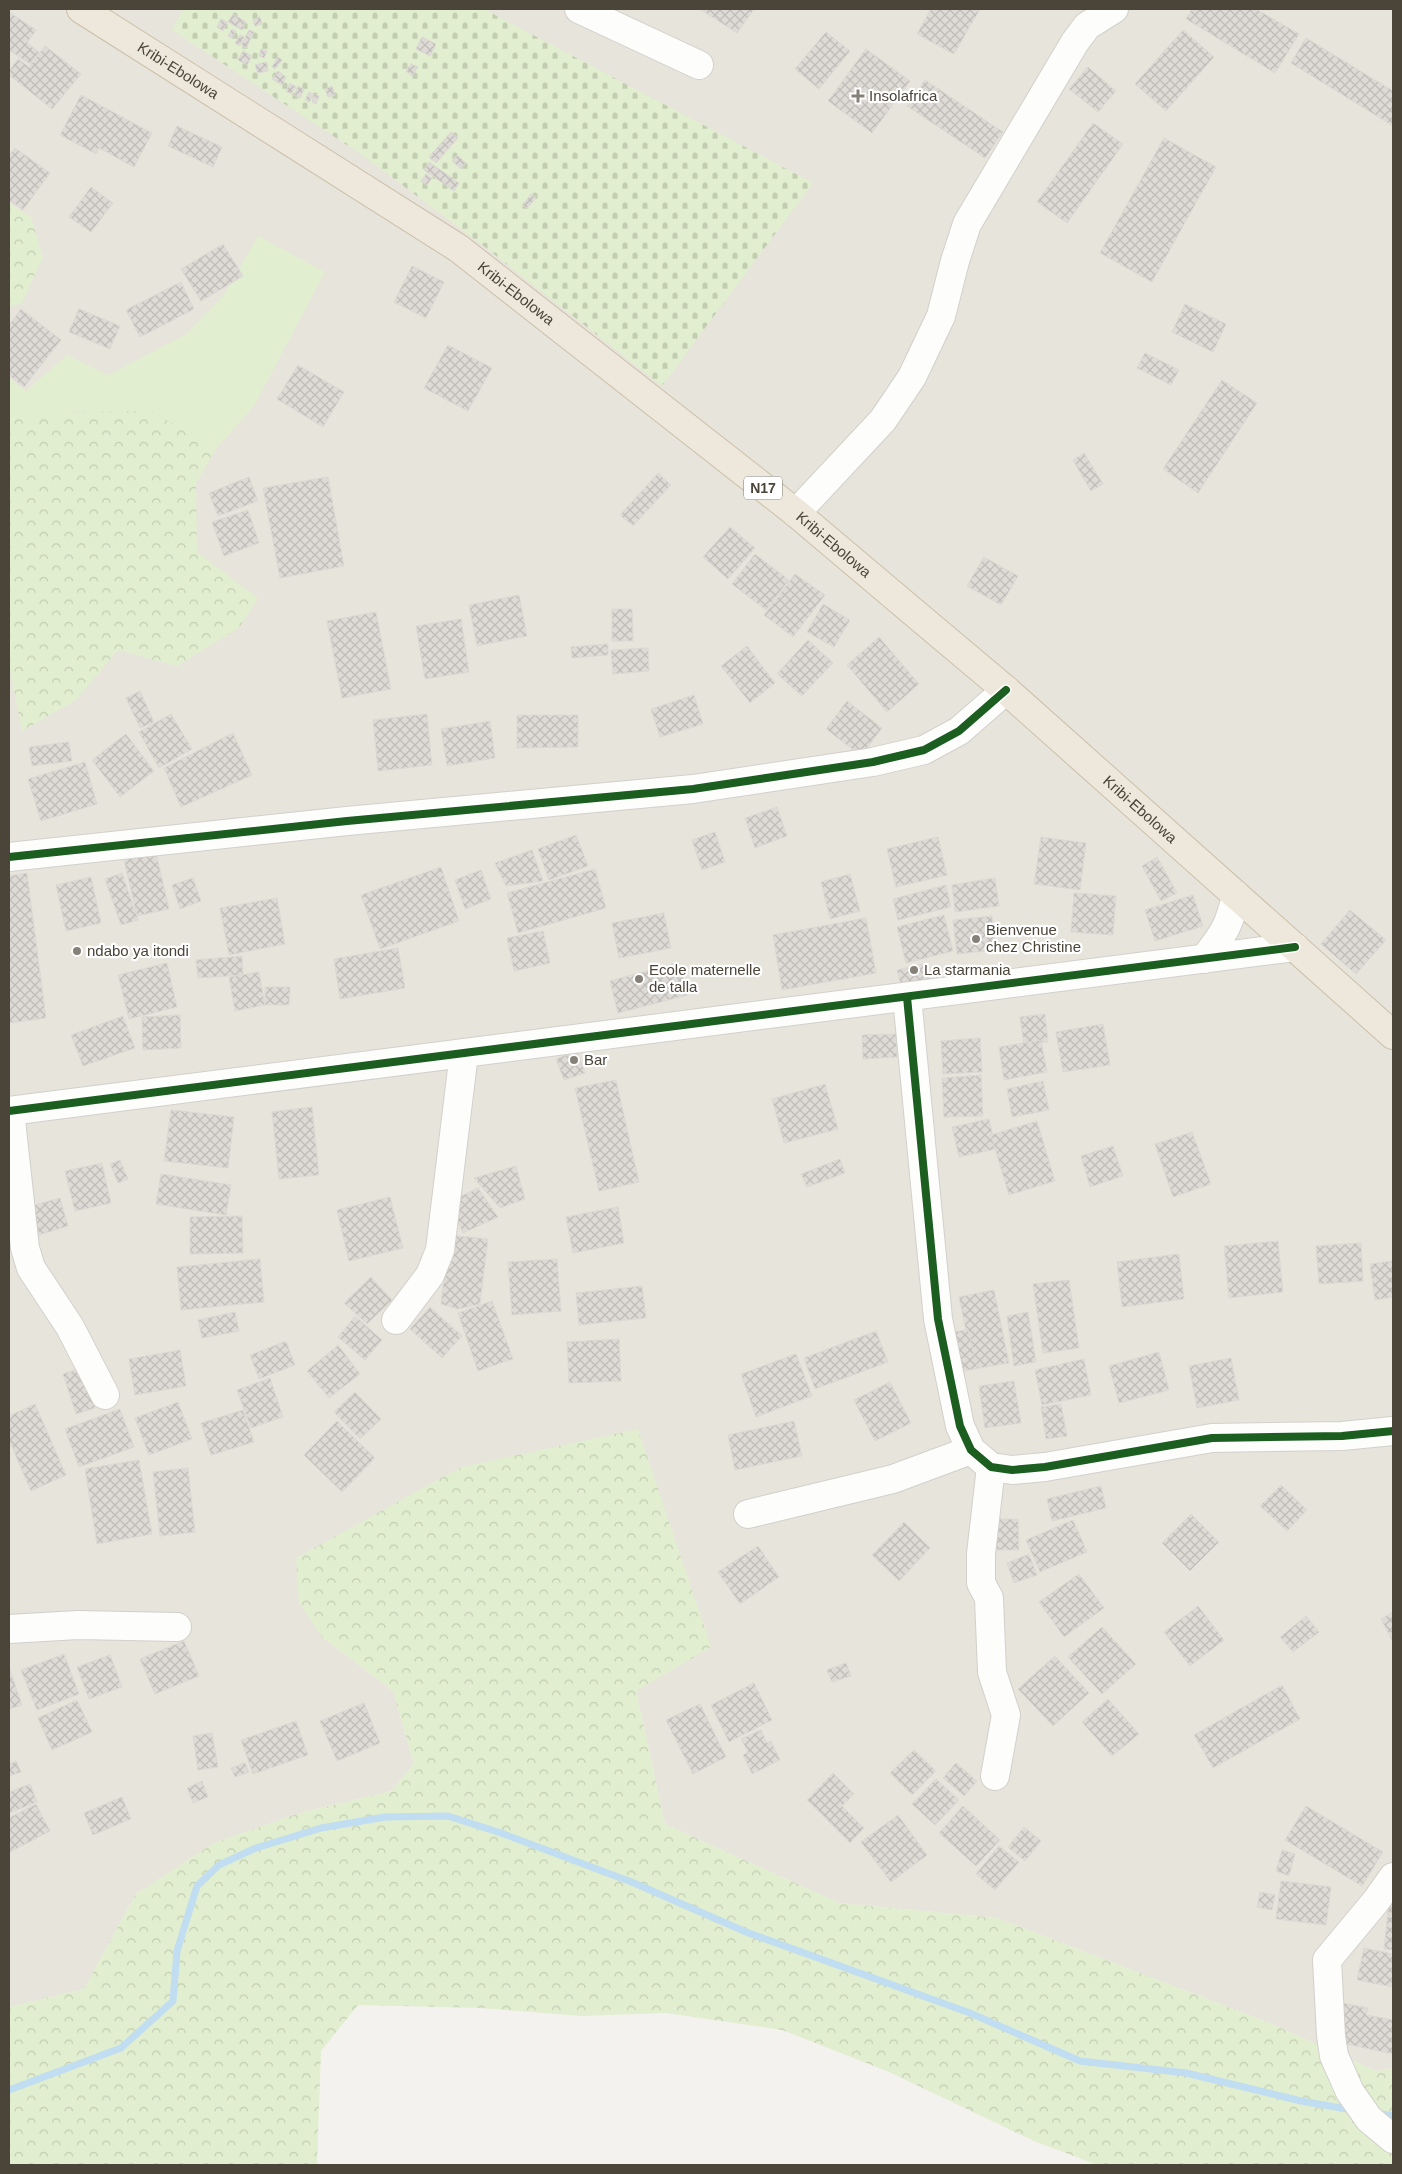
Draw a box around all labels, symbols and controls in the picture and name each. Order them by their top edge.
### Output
street label: Kribi-Ebolowa [135,38,223,102]
place label: Insolafrica [869,87,938,104]
marker: Insolafrica [851,89,865,103]
street label: Kribi-Ebolowa [475,258,558,329]
road number: N17 [744,476,782,499]
street label: Kribi-Ebolowa [793,508,875,581]
street label: Kribi-Ebolowa [1100,772,1181,847]
place label: Bienvenue chez Christine [986,921,1081,955]
marker: Bienvenue chez Christine [970,933,982,945]
place label: ndabo ya itondi [87,942,189,959]
marker: ndabo ya itondi [71,945,83,957]
place label: Ecole maternelle de talla [649,961,761,995]
place label: La starmania [924,961,1011,978]
marker: La starmania [908,964,920,976]
marker: Ecole maternelle de talla [633,973,645,985]
place label: Bar [584,1051,607,1068]
marker: Bar [568,1054,580,1066]

